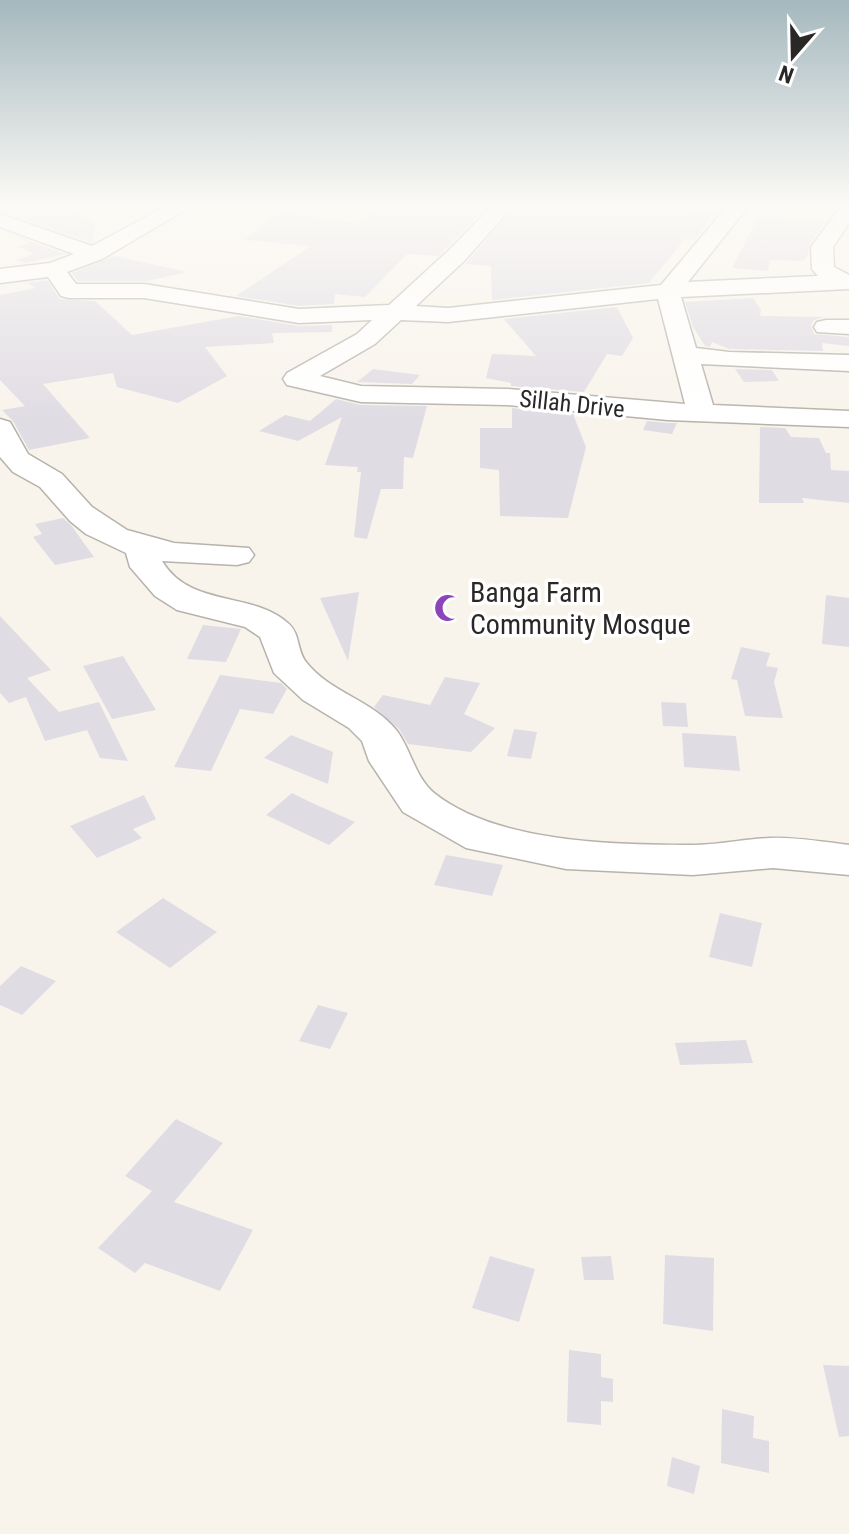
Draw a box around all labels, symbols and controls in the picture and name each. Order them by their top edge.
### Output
north arrow [753,16,833,96]
text: N [776,60,797,88]
street label: Sillah Drive [518,385,626,423]
place label: Banga Farm Community Mosque [470,576,691,641]
mosque icon: Banga Farm Community Mosque [433,593,463,623]

